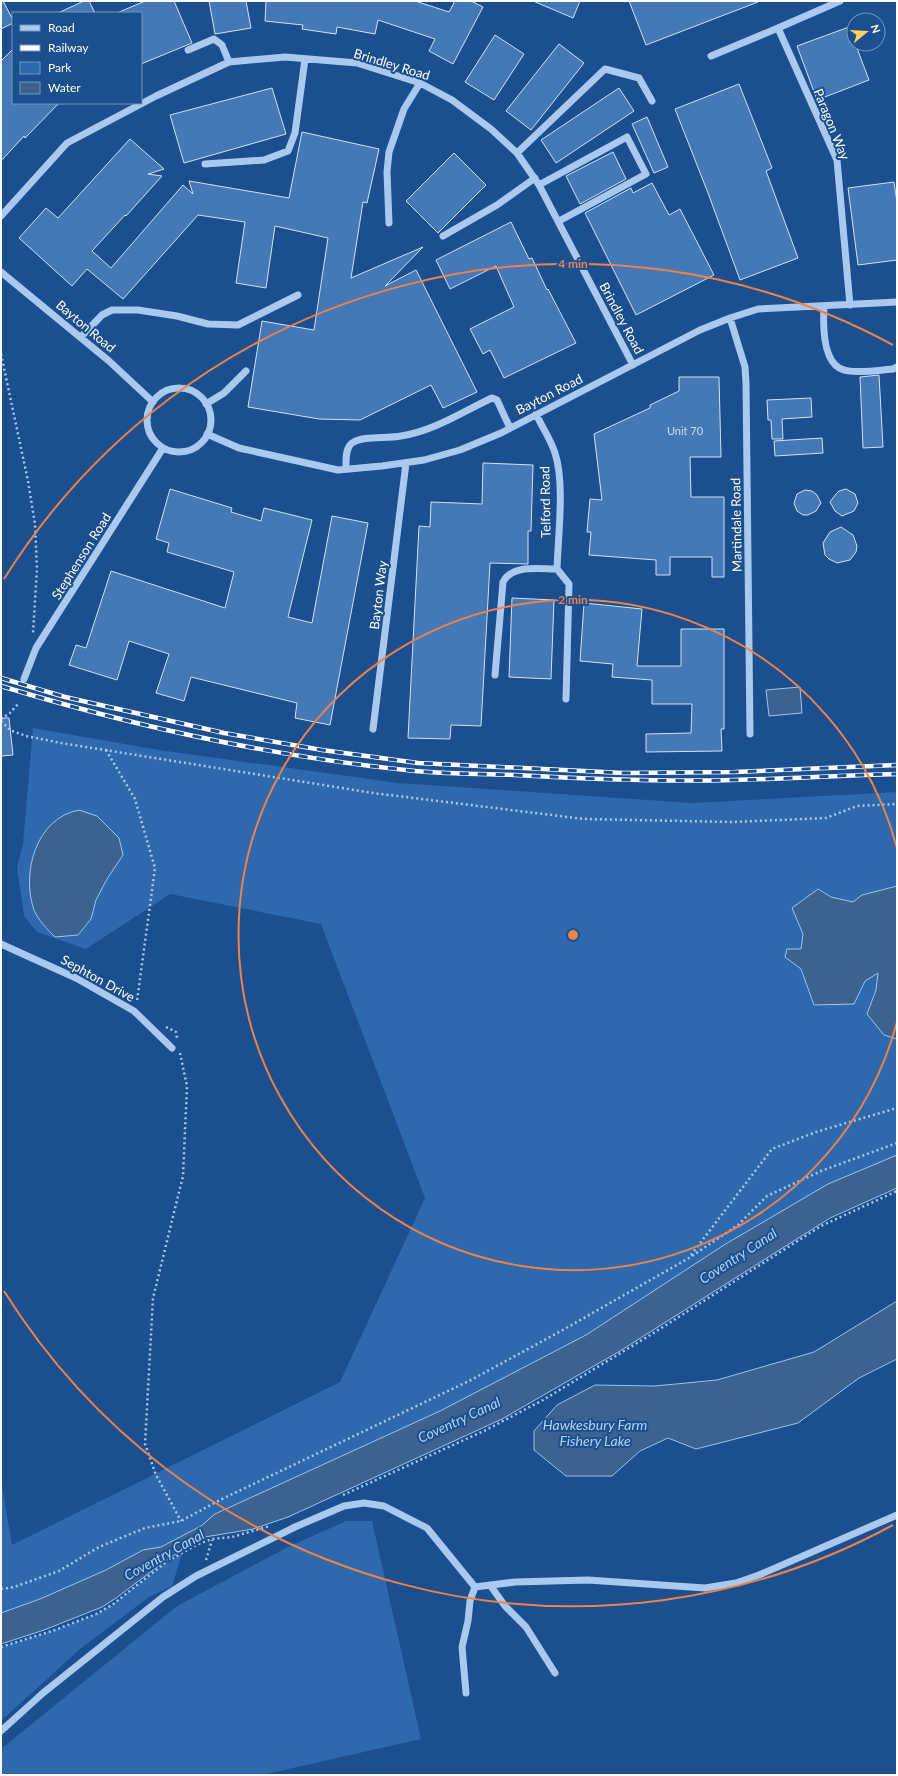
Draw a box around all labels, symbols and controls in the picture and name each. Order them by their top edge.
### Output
legend [12,12,142,104]
north arrow [846,12,886,52]
text: Road [48,20,75,35]
text: N [868,23,883,35]
text: Railway [48,40,89,55]
street label: Brindley Road [352,45,432,83]
text: Park [48,60,72,75]
text: Water [48,80,81,95]
street label: Paragon Way [810,86,854,162]
text: 4 min [558,256,588,271]
street label: Brindley Road [596,279,648,357]
street label: Bayton Road [53,296,119,356]
street label: Bayton Road [513,370,585,418]
house number: Unit 70 [667,424,704,437]
street label: Telford Road [536,466,554,538]
street label: Martindale Road [727,478,745,572]
street label: Stephenson Road [48,510,114,602]
street label: Bayton Way [366,559,390,630]
text: 2 min [558,592,588,607]
centre of rings [566,928,580,942]
street label: Sephton Drive [58,951,138,1005]
water label: Coventry Canal [696,1224,780,1287]
water label: Coventry Canal [415,1393,503,1446]
water label: Hawkesbury Farm Fishery Lake [543,1416,647,1449]
water label: Coventry Canal [121,1526,207,1584]

